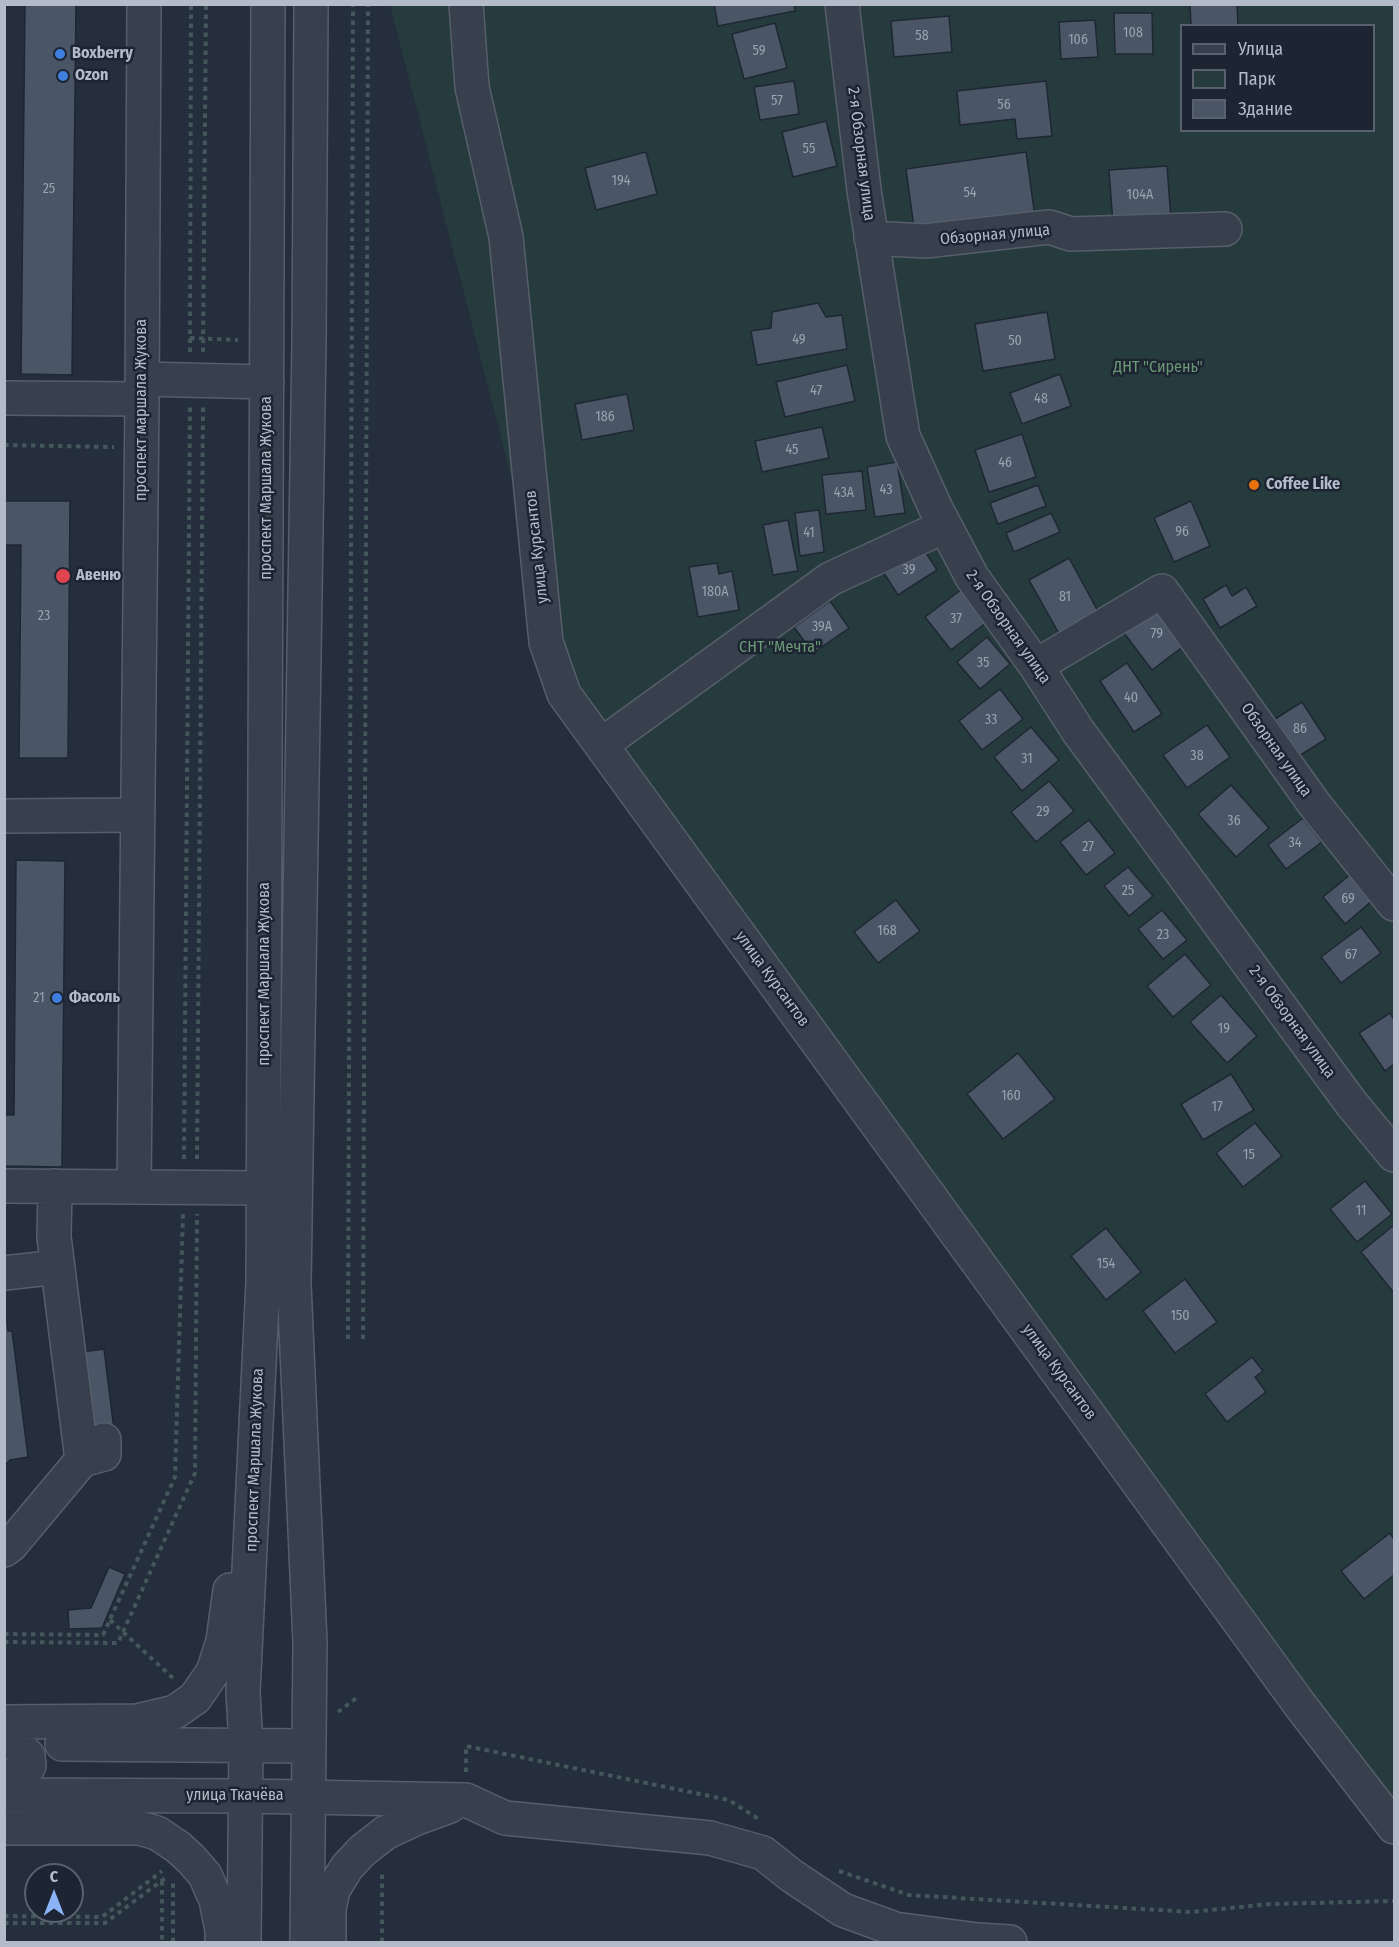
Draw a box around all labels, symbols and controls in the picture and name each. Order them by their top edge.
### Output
legend [1180,24,1375,132]
house number: 108 [1123,25,1143,41]
house number: 58 [915,28,929,44]
house number: 106 [1068,32,1088,48]
text: Улица [1238,38,1283,60]
house number: 59 [752,43,766,59]
place label: Boxberry [72,44,133,64]
marker: Boxberry [53,47,67,61]
place label: Ozon [75,66,108,86]
text: Парк [1238,68,1276,90]
marker: Ozon [56,69,70,83]
street label: 2-я Обзорная улица [843,86,879,222]
house number: 57 [771,93,783,109]
house number: 56 [997,97,1011,113]
text: Здание [1238,98,1293,120]
house number: 55 [803,141,815,157]
house number: 194 [612,173,630,189]
house number: 25 [43,181,55,197]
house number: 54 [963,185,977,201]
house number: 104А [1127,187,1153,203]
street label: Обзорная улица [939,221,1051,249]
street label: проспект маршала Жукова [132,319,152,501]
house number: 49 [792,332,806,348]
house number: 50 [1008,333,1022,349]
park label: ДНТ "Сирень" [1113,358,1203,378]
house number: 47 [810,383,822,399]
house number: 48 [1034,391,1048,407]
street label: проспект Маршала Жукова [257,396,277,580]
house number: 186 [595,409,615,425]
house number: 45 [785,442,799,458]
house number: 46 [998,455,1012,471]
place label: Coffee Like [1266,475,1340,495]
marker: Coffee Like [1247,478,1261,492]
house number: 43 [880,482,892,498]
house number: 43А [834,485,854,501]
street label: улица Курсантов [522,490,552,604]
house number: 96 [1175,524,1189,540]
house number: 41 [803,525,815,541]
house number: 39 [903,562,915,578]
place label: Авеню [76,566,121,586]
street label: 2-я Обзорная улица [962,566,1054,688]
marker: Авеню [54,567,72,585]
house number: 180А [701,584,729,600]
house number: 81 [1059,589,1071,605]
house number: 23 [38,608,50,624]
house number: 37 [950,611,962,627]
house number: 39А [812,619,832,635]
house number: 79 [1151,626,1163,642]
park label: СНТ "Мечта" [739,638,821,658]
house number: 35 [977,655,989,671]
house number: 40 [1124,690,1138,706]
street label: Обзорная улица [1237,699,1315,801]
house number: 33 [985,712,997,728]
house number: 86 [1293,721,1307,737]
house number: 38 [1190,748,1204,764]
house number: 31 [1021,751,1033,767]
house number: 29 [1037,804,1049,820]
house number: 36 [1227,813,1241,829]
house number: 34 [1288,835,1302,851]
house number: 27 [1082,839,1094,855]
street label: проспект Маршала Жукова [255,882,275,1066]
house number: 25 [1122,883,1134,899]
house number: 69 [1341,891,1355,907]
house number: 168 [877,923,897,939]
street label: улица Курсантов [731,927,813,1031]
house number: 23 [1157,927,1169,943]
house number: 67 [1345,947,1357,963]
street label: 2-я Обзорная улица [1245,962,1339,1082]
place label: Фасоль [69,988,120,1008]
house number: 21 [33,990,45,1006]
marker: Фасоль [50,991,64,1005]
house number: 19 [1218,1021,1230,1037]
house number: 160 [1001,1088,1021,1104]
house number: 17 [1211,1099,1223,1115]
house number: 15 [1243,1147,1255,1163]
house number: 11 [1356,1203,1366,1219]
house number: 154 [1097,1256,1115,1272]
house number: 150 [1170,1308,1190,1324]
street label: улица Курсантов [1018,1320,1100,1424]
street label: проспект Маршала Жукова [242,1368,268,1552]
street label: улица Ткачёва [186,1786,284,1806]
north arrow [24,1863,84,1923]
text: С [50,1867,58,1886]

